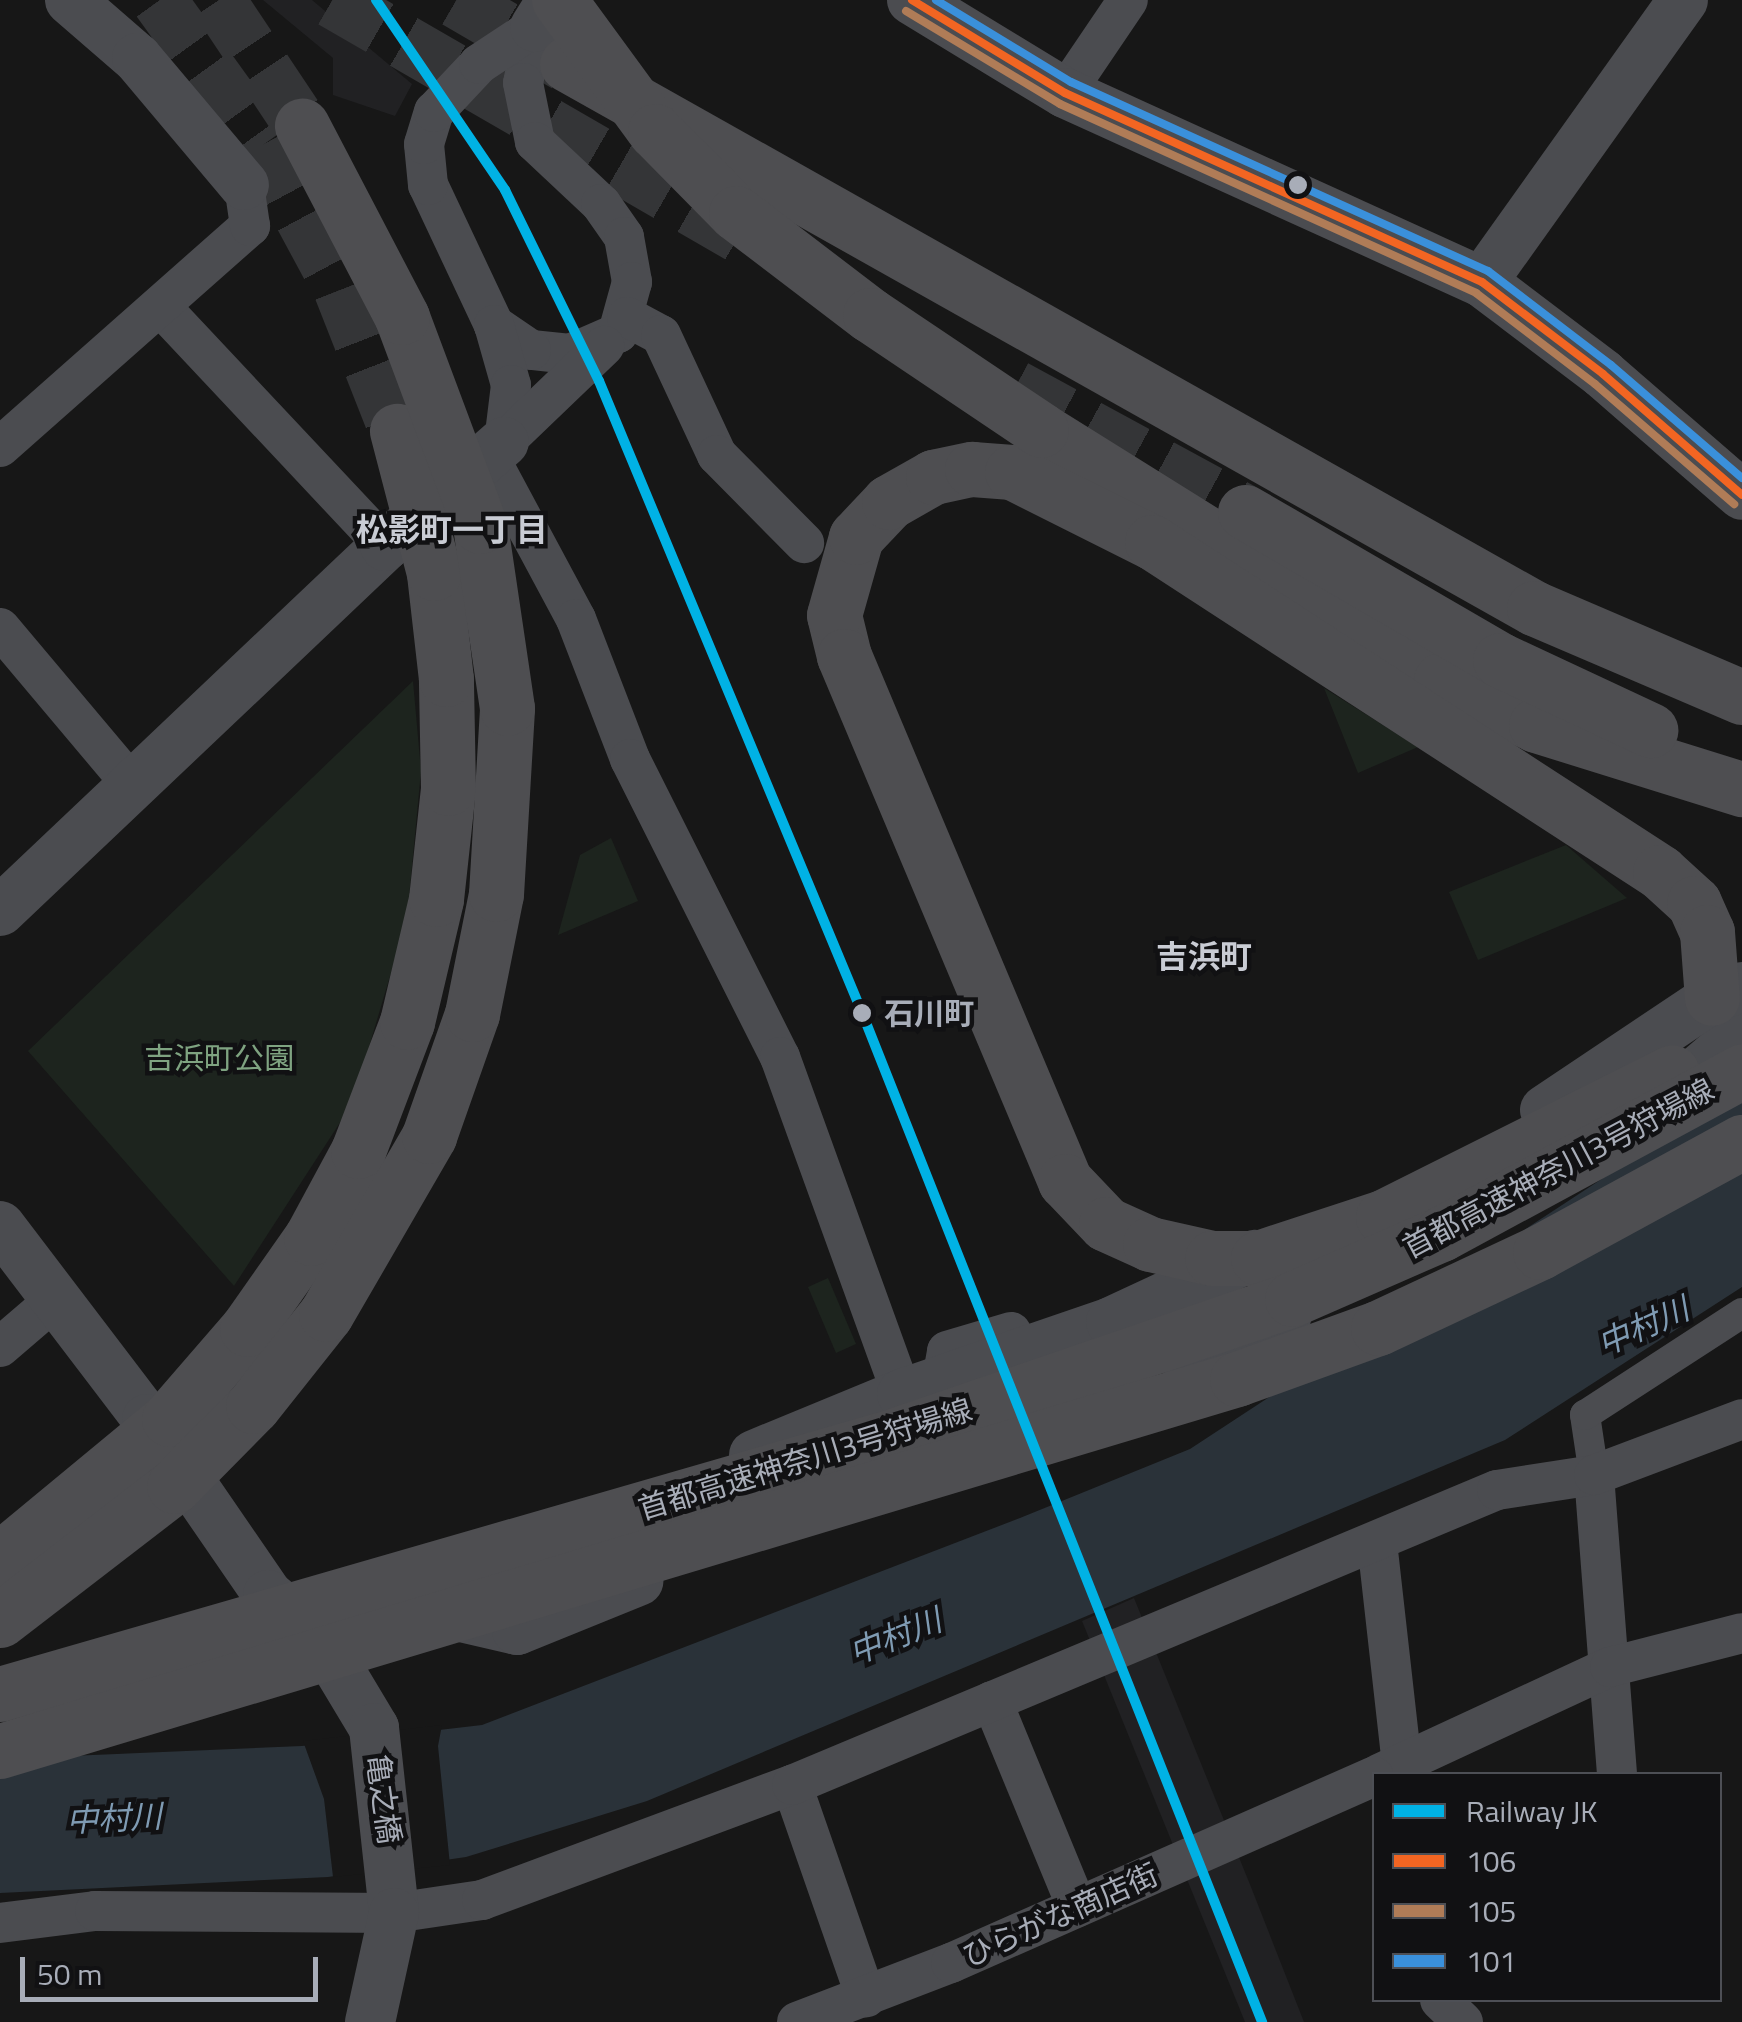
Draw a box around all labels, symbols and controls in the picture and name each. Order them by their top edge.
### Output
unlabelled marker [1288,175,1308,195]
district label: 松影町一丁目 [356,510,548,548]
district label: 吉浜町 [1156,937,1252,975]
place label: 石川町 [884,995,974,1031]
marker: 石川町 [849,1000,875,1026]
park label: 吉浜町公園 [144,1040,294,1076]
street label: 首都高速神奈川3号狩場線 [1396,1071,1720,1265]
water label: 中村川 [1591,1289,1695,1363]
street label: 首都高速神奈川3号狩場線 [634,1391,976,1527]
water label: 中村川 [843,1600,947,1672]
street label: 亀之橋 [360,1752,408,1846]
legend [1372,1772,1722,2002]
text: Railway JK [1466,1788,1597,1834]
water label: 中村川 [65,1796,163,1840]
text: 106 [1466,1838,1516,1884]
street label: ひらがな商店街 [957,1856,1163,1974]
text: 105 [1466,1888,1516,1934]
scale bar [25,1937,322,1999]
text: 101 [1466,1938,1516,1984]
text: 50 m [37,1951,102,1997]

